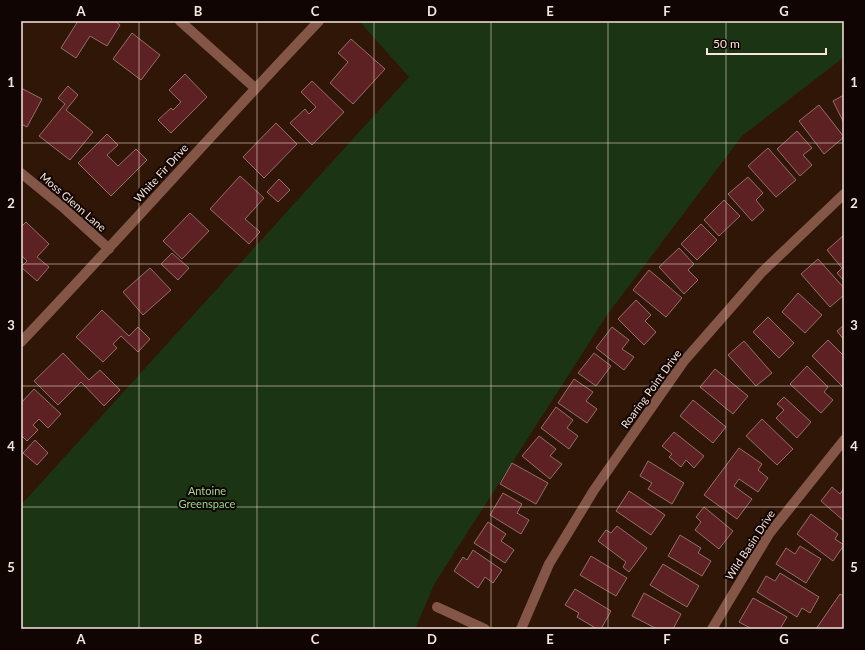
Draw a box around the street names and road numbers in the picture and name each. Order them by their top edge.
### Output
street label: White Fir Drive [131,141,190,205]
street label: Moss Glenn Lane [38,169,109,234]
street label: Roaring Point Drive [618,347,684,430]
street label: Wild Basin Drive [722,507,777,582]

